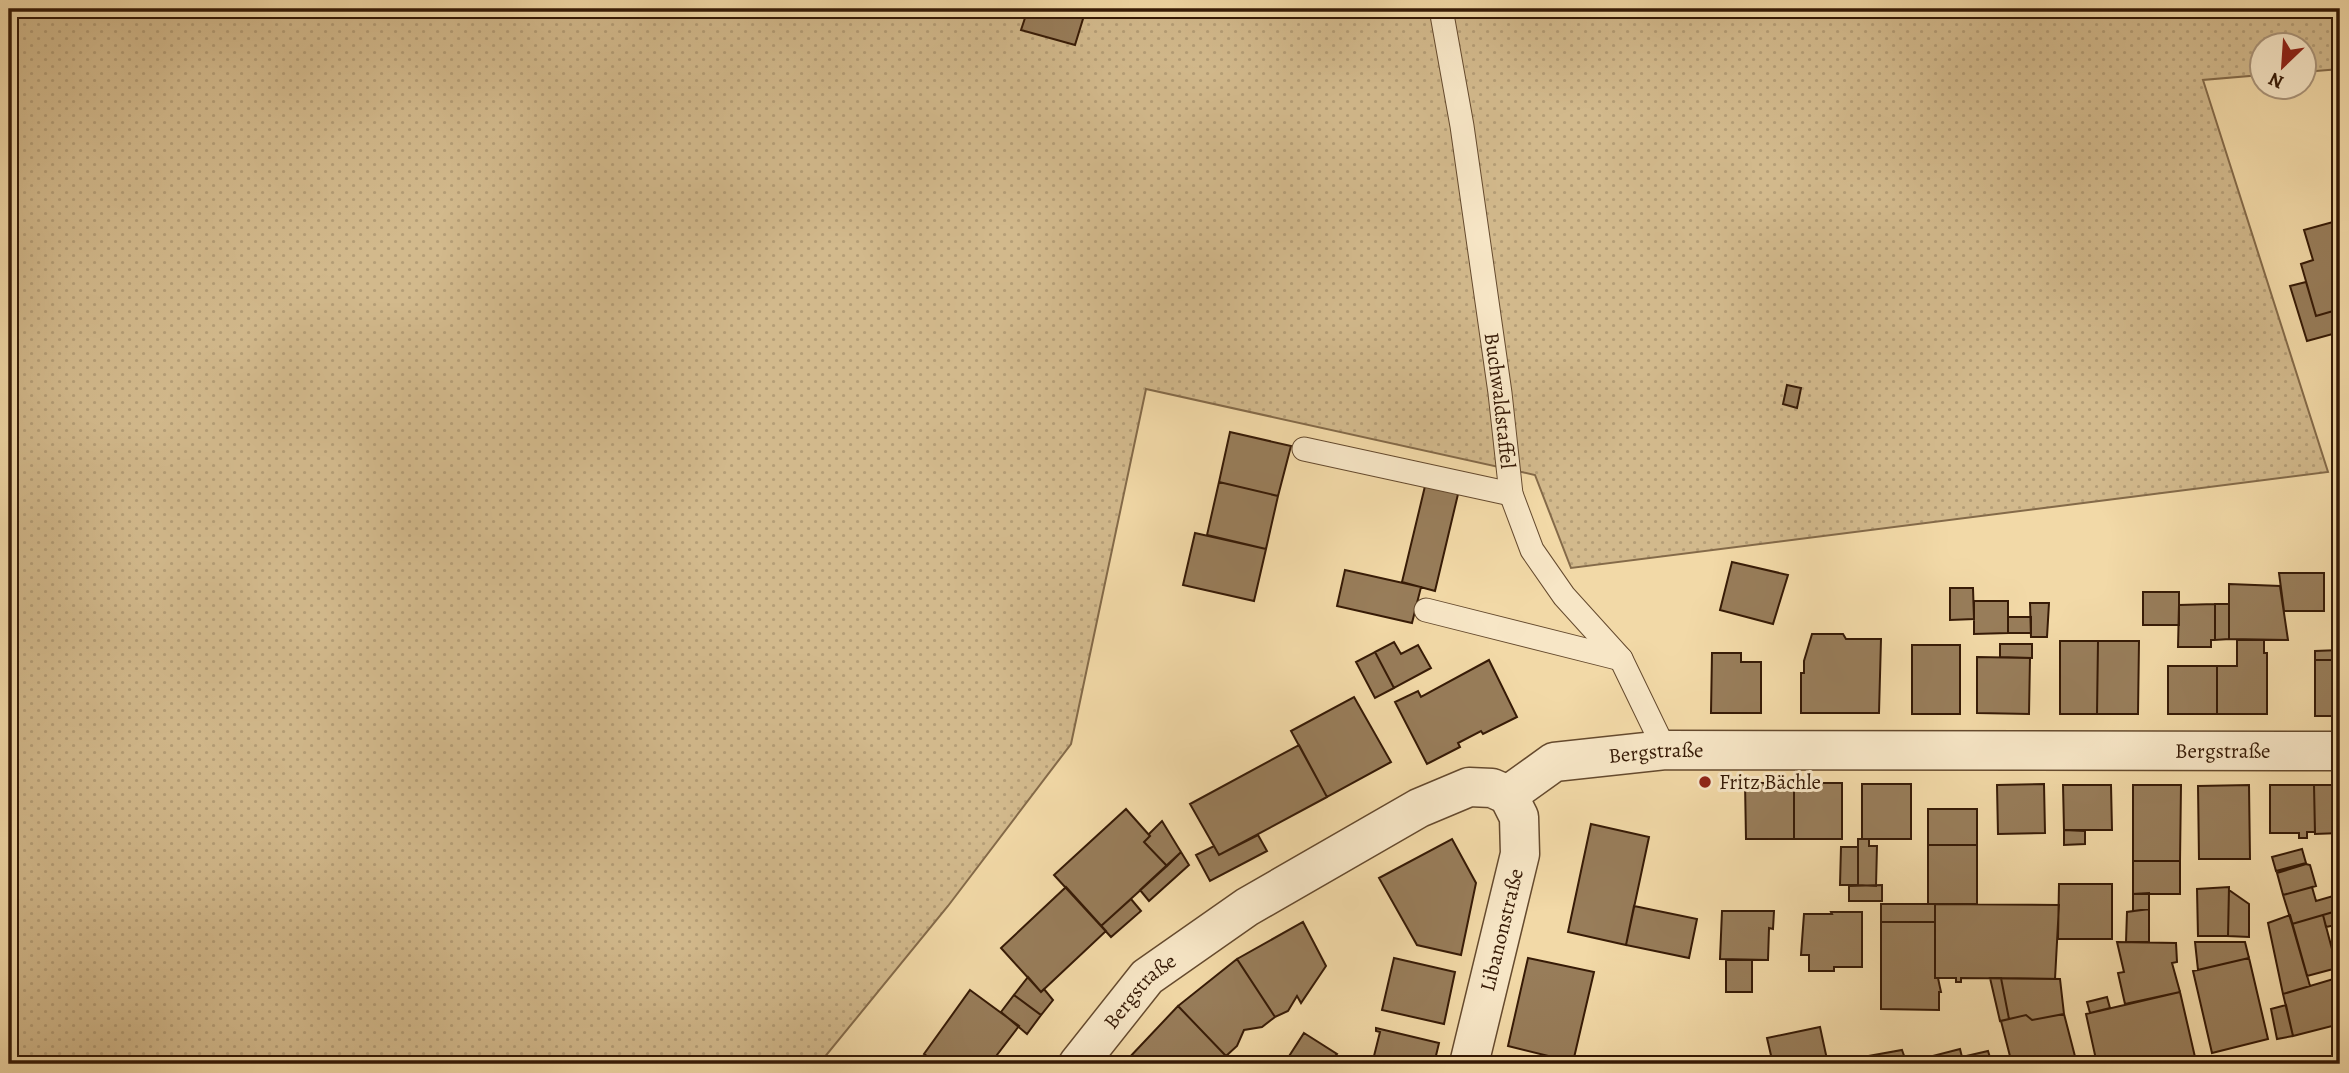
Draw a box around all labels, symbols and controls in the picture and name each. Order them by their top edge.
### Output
north arrow [2248,32,2318,102]
text: N [2264,66,2288,95]
street label: Buchwaldstaffel [1478,331,1522,470]
street label: Bergstraße [1607,736,1703,770]
street label: Bergstraße [2175,737,2270,765]
place label: Fritz Bächle [1719,768,1821,796]
marker: Fritz Bächle [1697,774,1713,790]
street label: Libanonstraße [1473,866,1530,994]
street label: Bergstraße [1097,947,1182,1035]

